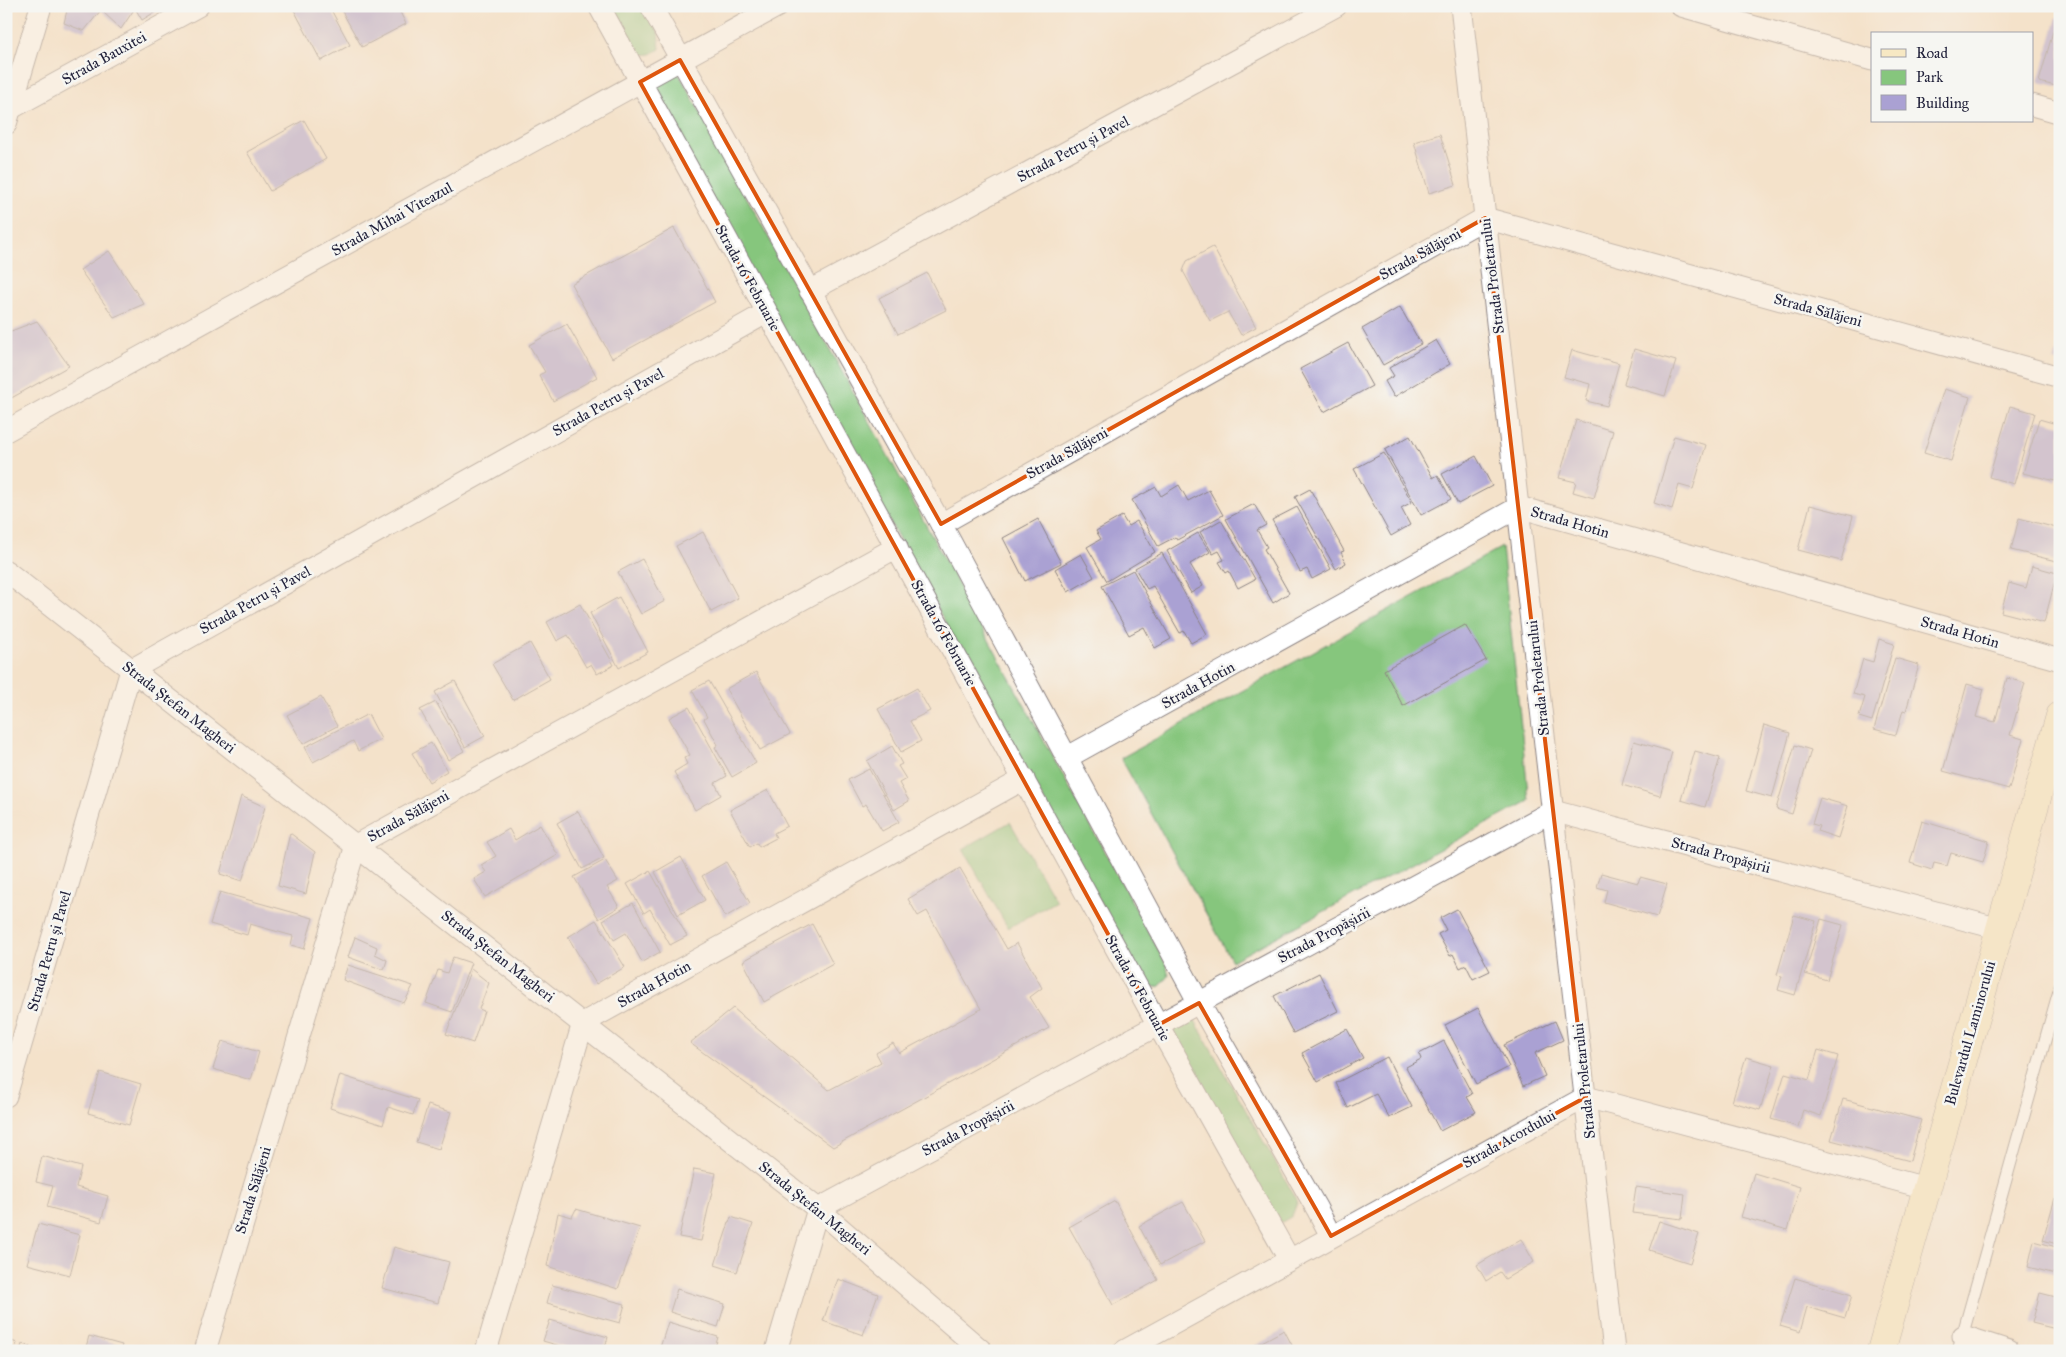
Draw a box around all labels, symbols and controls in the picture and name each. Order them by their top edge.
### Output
street label: Strada Bauxitei [59,27,149,89]
legend [1871,32,2034,122]
text: Road [1916,44,1948,62]
text: Park [1916,68,1943,86]
text: Building [1916,94,1970,112]
street label: Strada Petru și Pavel [1014,111,1133,186]
street label: Strada Mihai Viteazul [328,178,457,260]
street label: Strada Proletarului [1476,217,1508,335]
street label: Strada 16 Februarie [711,222,785,334]
street label: Strada Sălăjeni [1376,224,1464,284]
street label: Strada Sălăjeni [1772,290,1864,330]
street label: Strada Petru și Pavel [549,364,668,440]
street label: Strada Sălăjeni [1023,423,1111,483]
street label: Strada Hotin [1529,502,1611,542]
street label: Strada Petru și Pavel [196,562,315,638]
street label: Strada 16 Februarie [907,577,981,689]
street label: Strada Hotin [1919,612,2001,652]
street label: Strada Proletarului [1523,619,1553,737]
street label: Strada Ștefan Magheri [119,657,239,757]
street label: Strada Hotin [1158,657,1238,713]
street label: Strada Sălăjeni [364,786,452,846]
street label: Strada Propășirii [1669,833,1773,877]
street label: Strada Petru și Pavel [23,888,75,1013]
street label: Strada Propășirii [1275,903,1373,967]
street label: Strada Ștefan Magheri [438,906,558,1006]
street label: Strada 16 Februarie [1101,932,1175,1044]
street label: Strada Hotin [614,956,694,1012]
street label: Bulevardul Laminorului [1941,959,1999,1107]
street label: Strada Proletarului [1569,1022,1599,1140]
street label: Strada Propășirii [919,1096,1017,1160]
street label: Strada Acordului [1459,1106,1559,1172]
street label: Strada Sălăjeni [231,1144,275,1236]
street label: Strada Ștefan Magheri [755,1157,875,1259]

